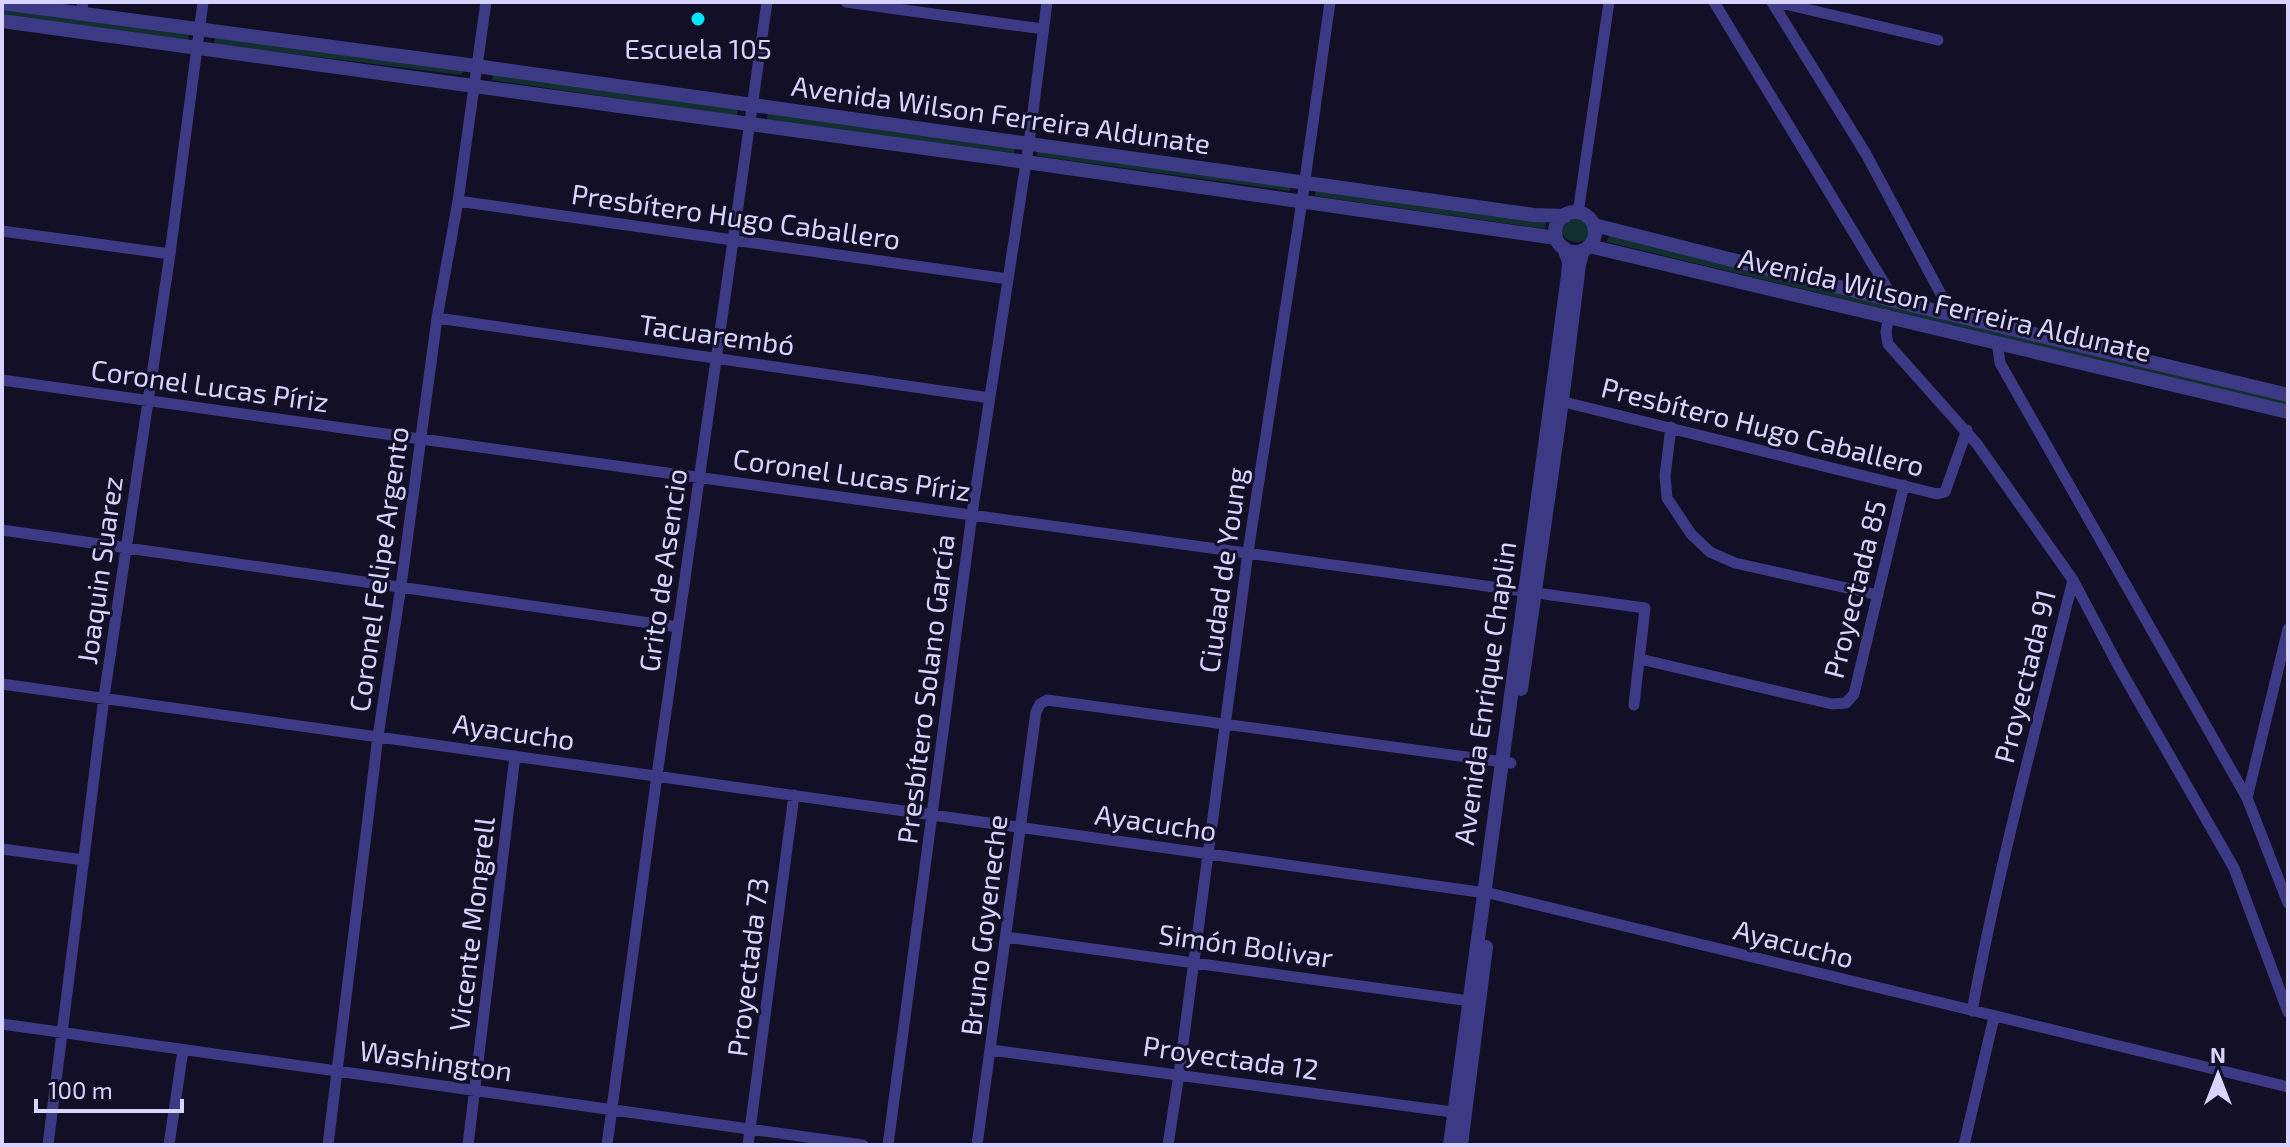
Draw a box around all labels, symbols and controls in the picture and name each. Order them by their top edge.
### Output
marker: Escuela 105 [689,10,707,28]
place label: Escuela 105 [624,31,772,65]
street label: Avenida Wilson Ferreira Aldunate [789,68,1213,160]
street label: Presbítero Hugo Caballero [569,176,903,256]
street label: Avenida Wilson Ferreira Aldunate [1735,240,2155,368]
street label: Tacuarembó [637,306,797,362]
street label: Coronel Lucas Píriz [89,351,331,419]
street label: Presbítero Hugo Caballero [1598,369,1928,483]
street label: Coronel Felipe Argento [341,424,415,714]
street label: Coronel Lucas Píriz [731,440,973,508]
street label: Ciudad de Young [1191,465,1253,675]
street label: Grito de Asencio [631,466,693,674]
street label: Joaquin Suarez [69,474,129,666]
street label: Proyectada 85 [1815,496,1893,682]
street label: Presbítero Solano García [889,532,961,846]
street label: Avenida Enrique Chaplin [1446,539,1522,847]
street label: Proyectada 91 [1986,586,2062,766]
street label: Ayacucho [451,706,577,756]
street label: Ayacucho [1093,797,1219,847]
street label: Bruno Goyeneche [953,813,1013,1037]
street label: Vicente Mongrell [441,814,501,1033]
street label: Proyectada 73 [719,876,775,1058]
street label: Ayacucho [1730,912,1858,974]
street label: Simón Bolivar [1157,916,1335,974]
street label: Proyectada 12 [1141,1028,1321,1086]
street label: Washington [358,1032,514,1088]
north arrow [2178,1035,2258,1115]
text: N [2210,1041,2226,1067]
scale bar [36,1063,182,1113]
text: 100 m [48,1075,113,1104]

